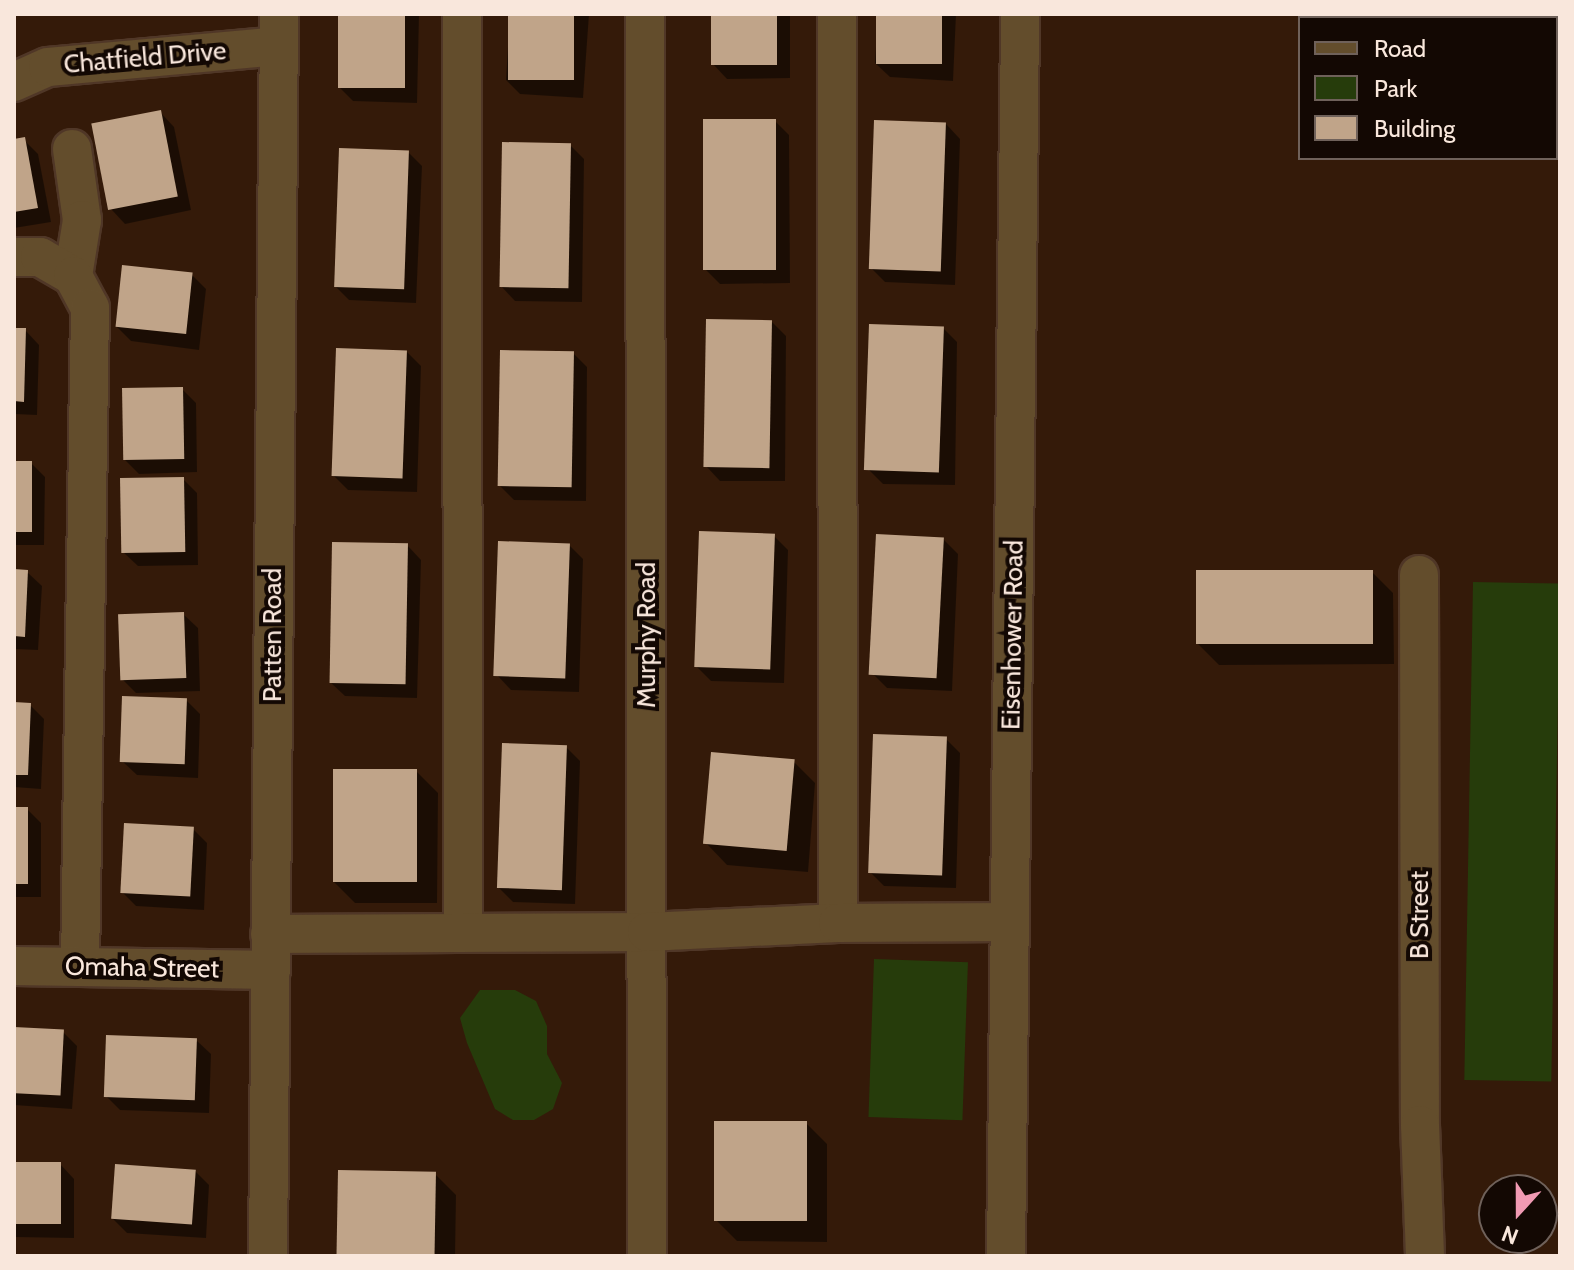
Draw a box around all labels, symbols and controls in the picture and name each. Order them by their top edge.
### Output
legend [1298,16,1558,160]
text: Road [1374,34,1426,63]
street label: Chatfield Drive [62,35,228,81]
text: Park [1374,74,1417,103]
text: Building [1374,114,1455,143]
street label: Eisenhower Road [996,540,1030,730]
street label: Murphy Road [631,562,663,708]
street label: Patten Road [257,568,289,702]
street label: B Street [1404,871,1436,959]
street label: Omaha Street [65,951,219,985]
north arrow [1478,1174,1558,1254]
text: N [1498,1220,1522,1250]

